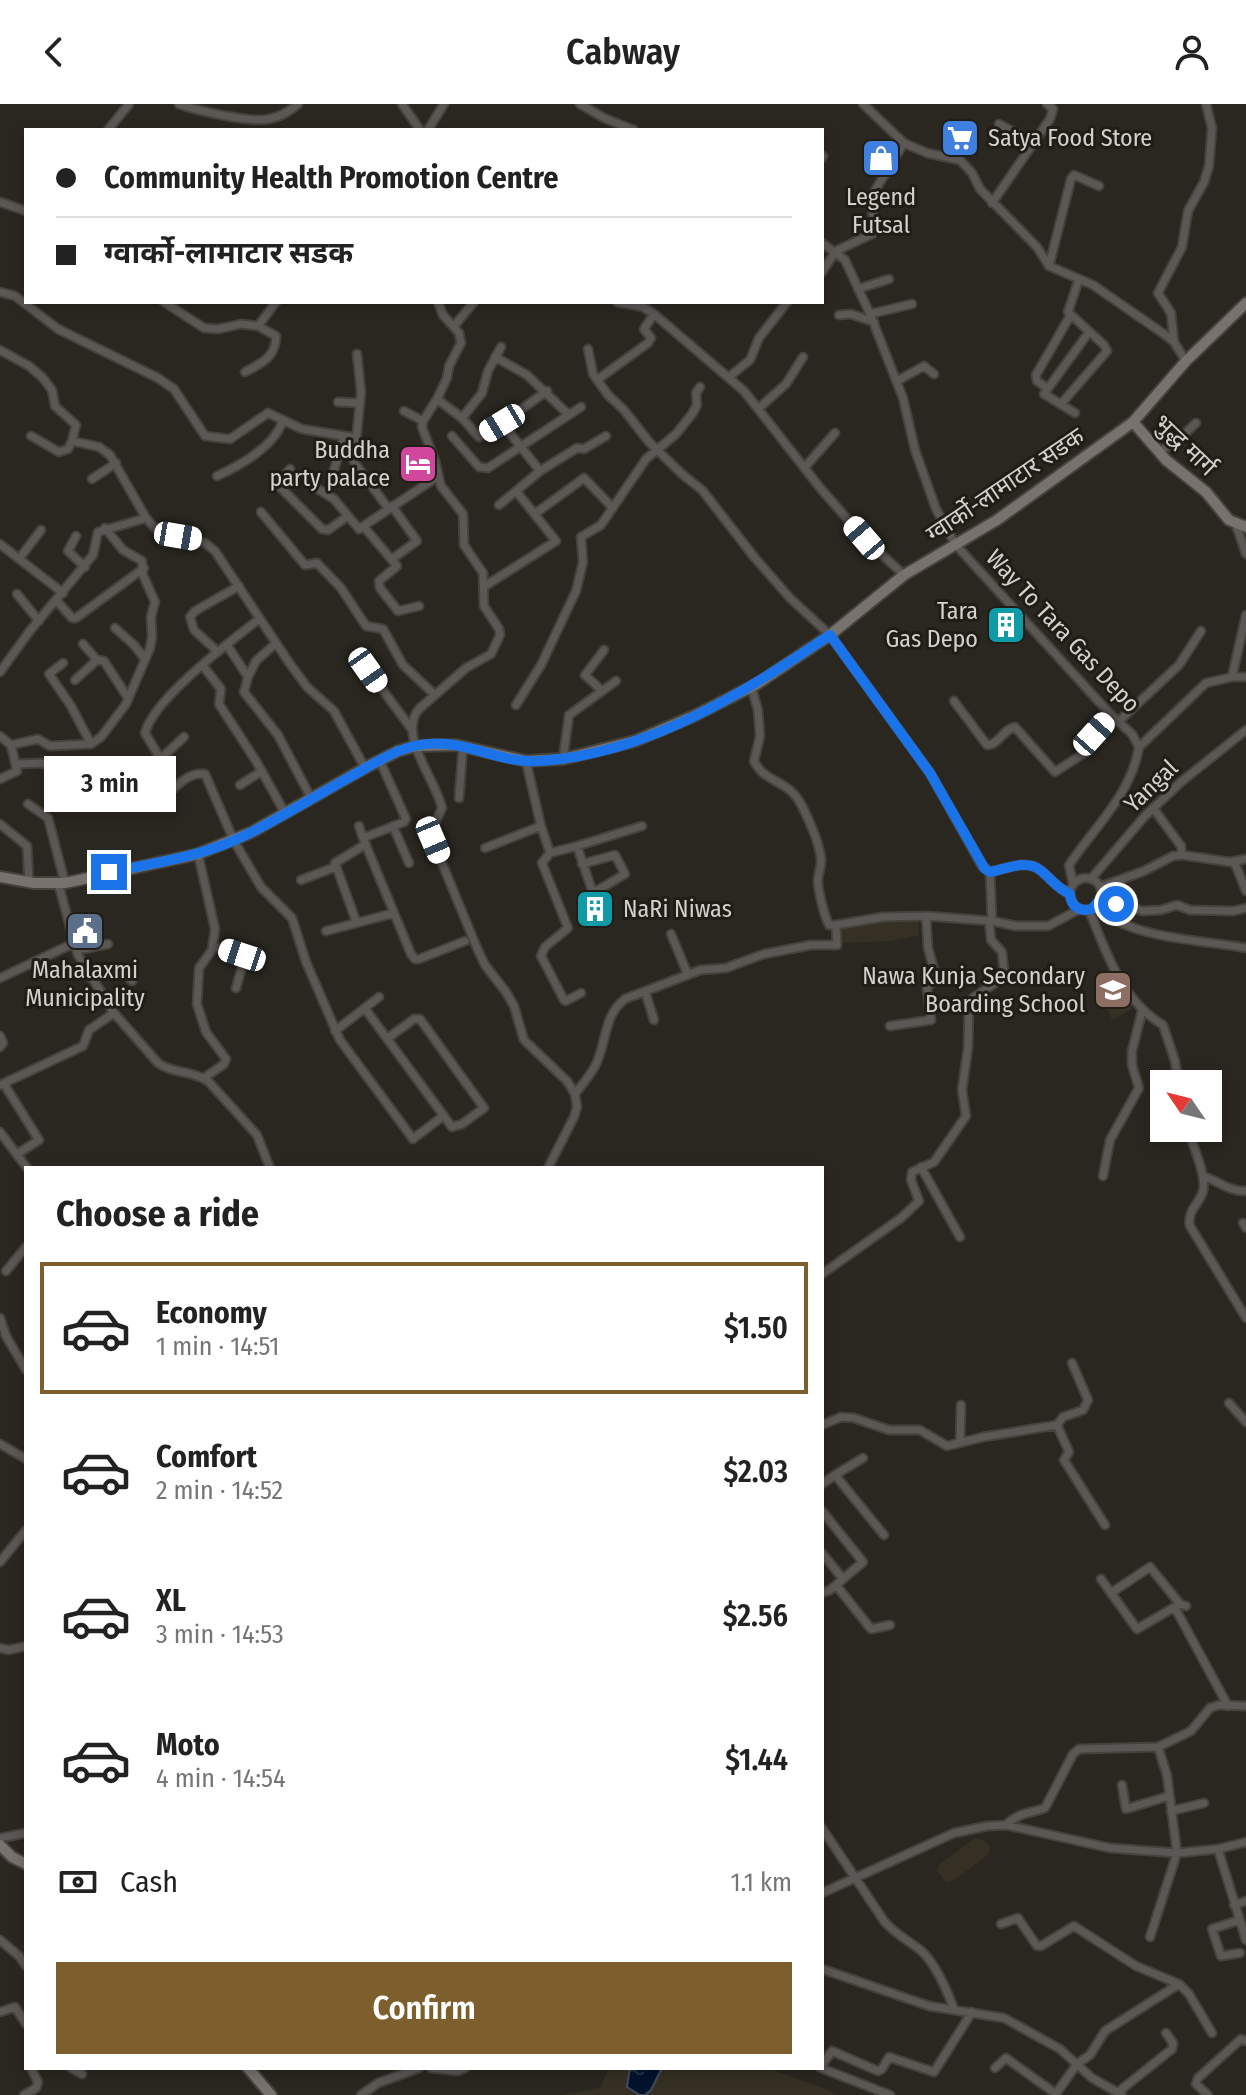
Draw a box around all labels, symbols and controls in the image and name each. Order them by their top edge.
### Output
icon: back [32,30,76,74]
text: Cabway [566,30,680,74]
icon: person [1170,30,1214,74]
supermarket icon: Satya Food Store [939,117,981,159]
place label: Satya Food Store [988,124,1152,152]
shop icon: Legend Futsal [860,137,902,179]
text: Community Health Promotion Centre [104,160,558,196]
place label: Legend Futsal [846,183,916,239]
text: ग्वार्को-लामाटार सडक [104,235,353,271]
car [475,400,529,446]
street label: भुद्ध मार्ग [1147,409,1223,483]
street label: ग्वार्को-लामाटार सडक [921,422,1090,548]
place label: Buddha party palace [269,436,390,492]
hotel icon: Buddha party palace [397,443,439,485]
car [839,512,889,564]
car [152,520,204,552]
street label: Way To Tara Gas Depo [980,544,1146,718]
place label: Tara Gas Depo [886,597,978,653]
building icon: Tara Gas Depo [985,604,1027,646]
car [344,643,392,697]
car [1069,708,1119,760]
street label: Yangal [1119,754,1183,818]
callout: 3 min [43,756,175,812]
text: 3 min [81,768,139,799]
car [413,813,453,867]
route end [91,854,127,890]
route start [1098,886,1134,922]
building icon: NaRi Niwas [574,888,616,930]
place label: NaRi Niwas [623,895,732,923]
public building icon: Mahalaxmi Municipality [64,910,106,952]
car [215,936,269,974]
place label: Mahalaxmi Municipality [25,956,145,1012]
place label: Nawa Kunja Secondary Boarding School [862,962,1085,1018]
school or university icon: Nawa Kunja Secondary Boarding School [1092,969,1134,1011]
north arrow [1150,1070,1222,1142]
map controls [1150,1070,1222,1142]
text: Choose a ride [56,1192,259,1236]
icon: car [60,1292,132,1364]
text: Economy [156,1295,267,1331]
text: $1.50 [724,1310,788,1346]
text: 1 min · 14:51 [156,1331,279,1362]
icon: car [60,1436,132,1508]
text: Comfort [156,1439,257,1475]
text: $2.03 [723,1454,788,1490]
text: 2 min · 14:52 [156,1475,283,1506]
icon: car [60,1580,132,1652]
text: XL [156,1583,186,1619]
text: $2.56 [723,1598,788,1634]
text: 3 min · 14:53 [156,1619,284,1650]
icon: car [60,1724,132,1796]
text: Moto [156,1727,220,1763]
text: $1.44 [725,1742,788,1778]
text: 4 min · 14:54 [156,1763,286,1794]
icon: cash [56,1860,100,1904]
text: Cash [120,1864,178,1900]
text: 1.1 km [731,1867,792,1898]
button: Confirm [56,1962,792,2054]

